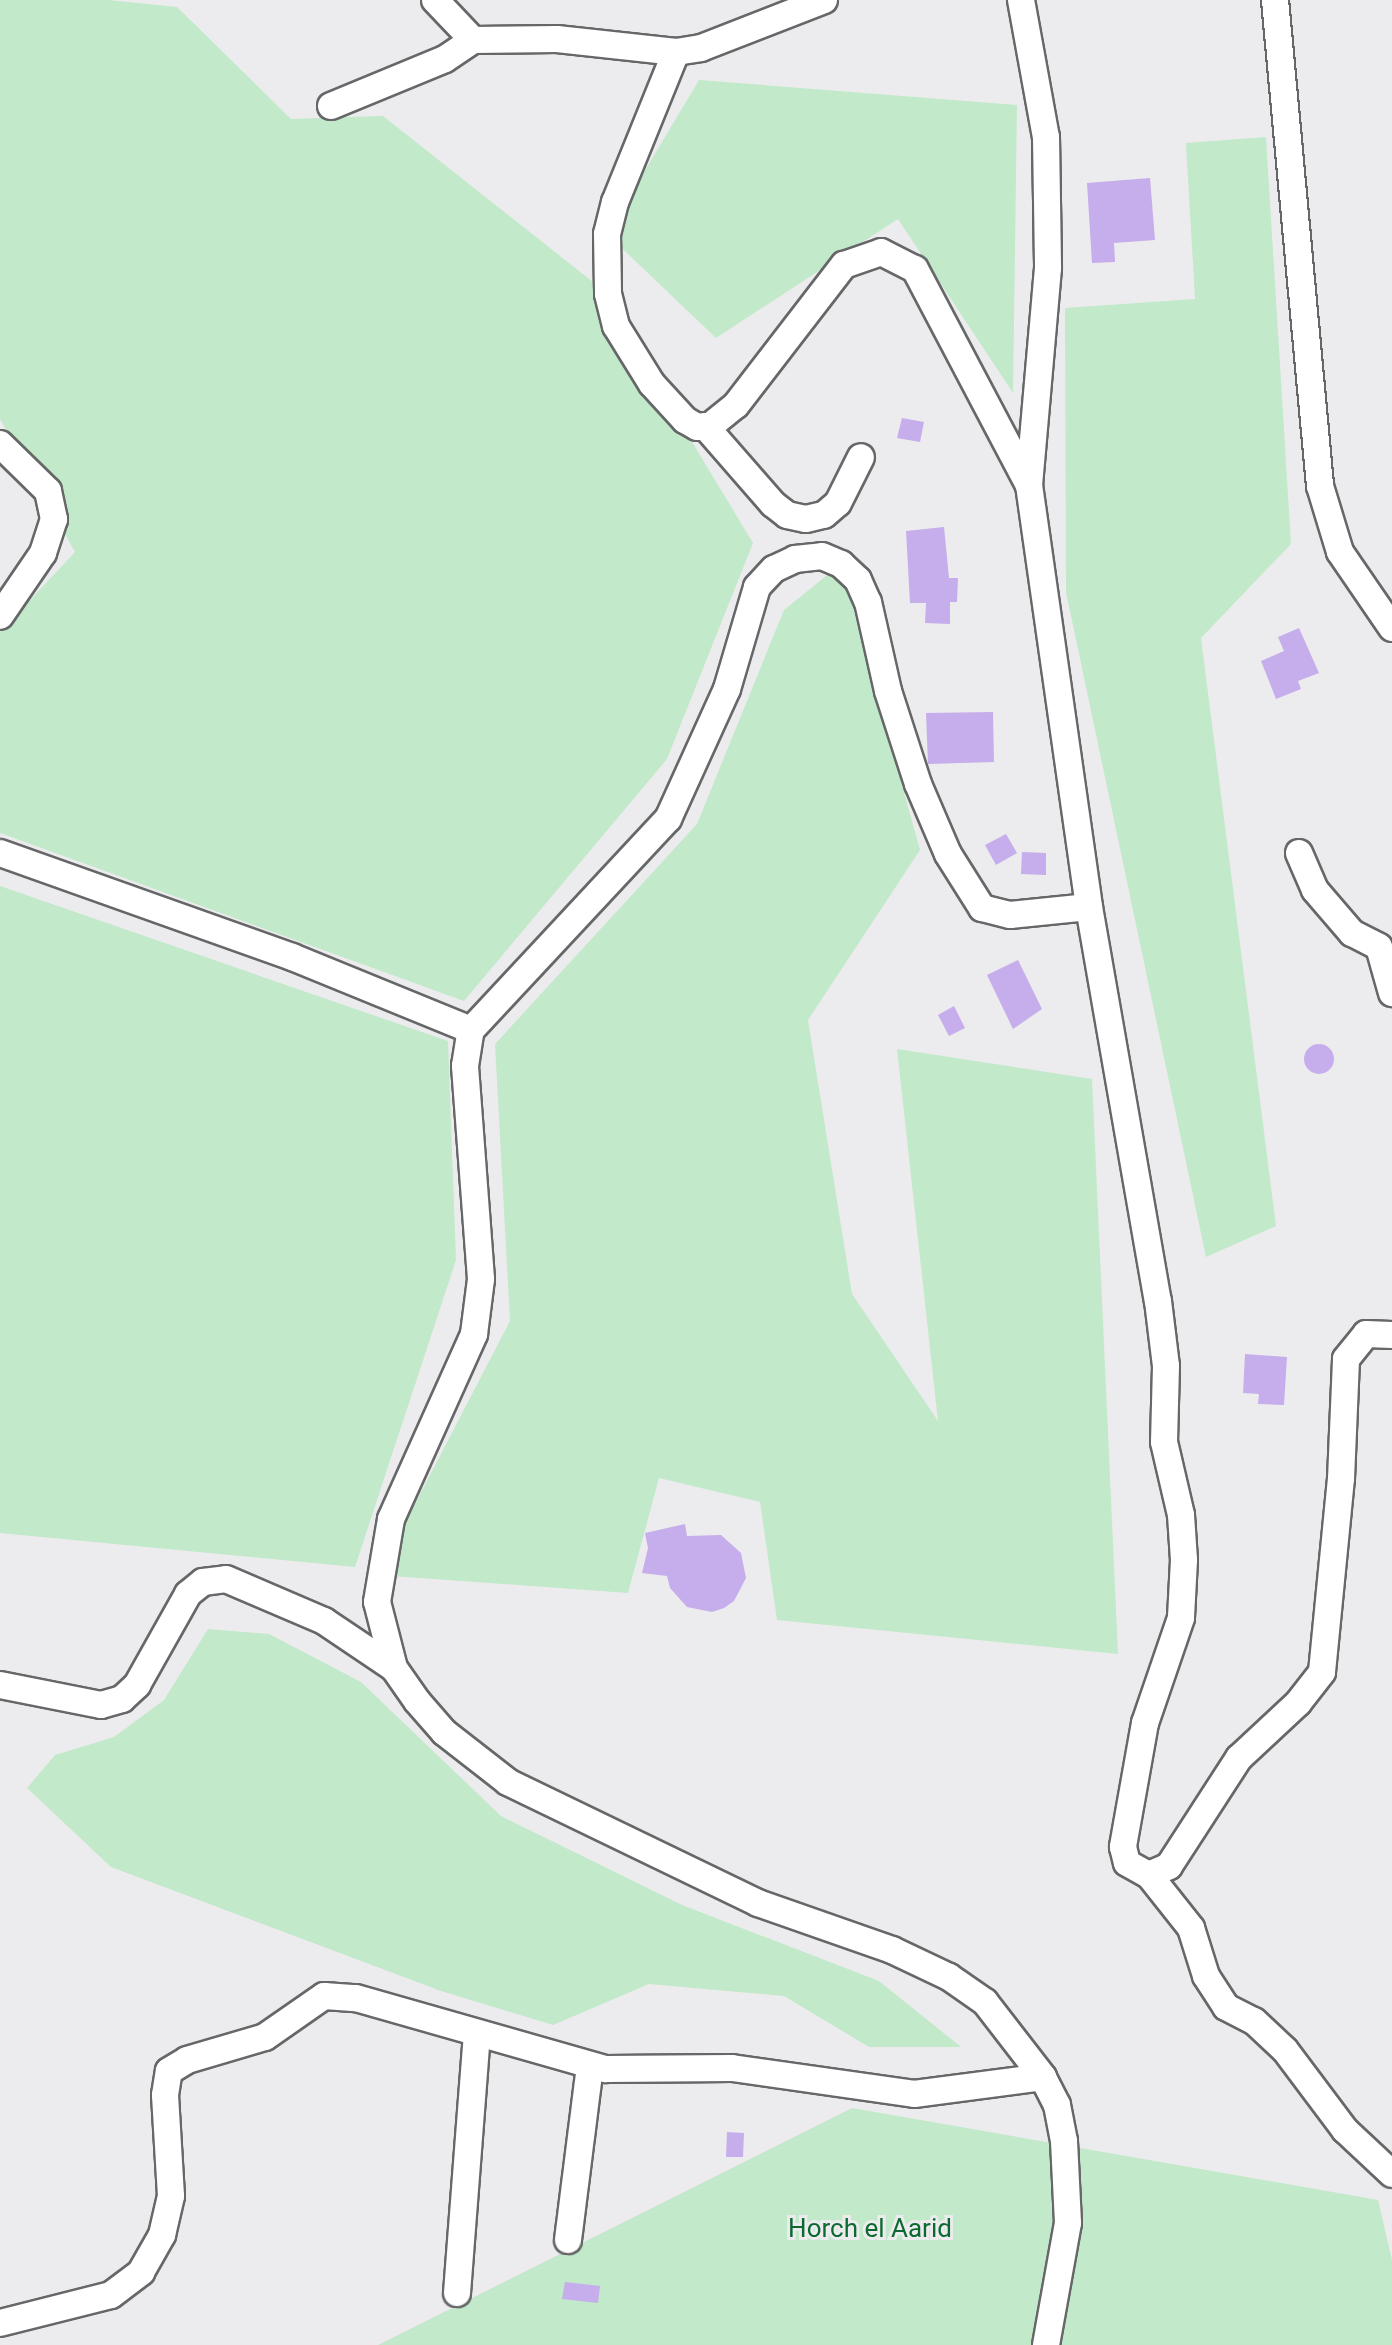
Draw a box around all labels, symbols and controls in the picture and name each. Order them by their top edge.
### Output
park label: Horch el Aarid [788,2213,952,2245]

